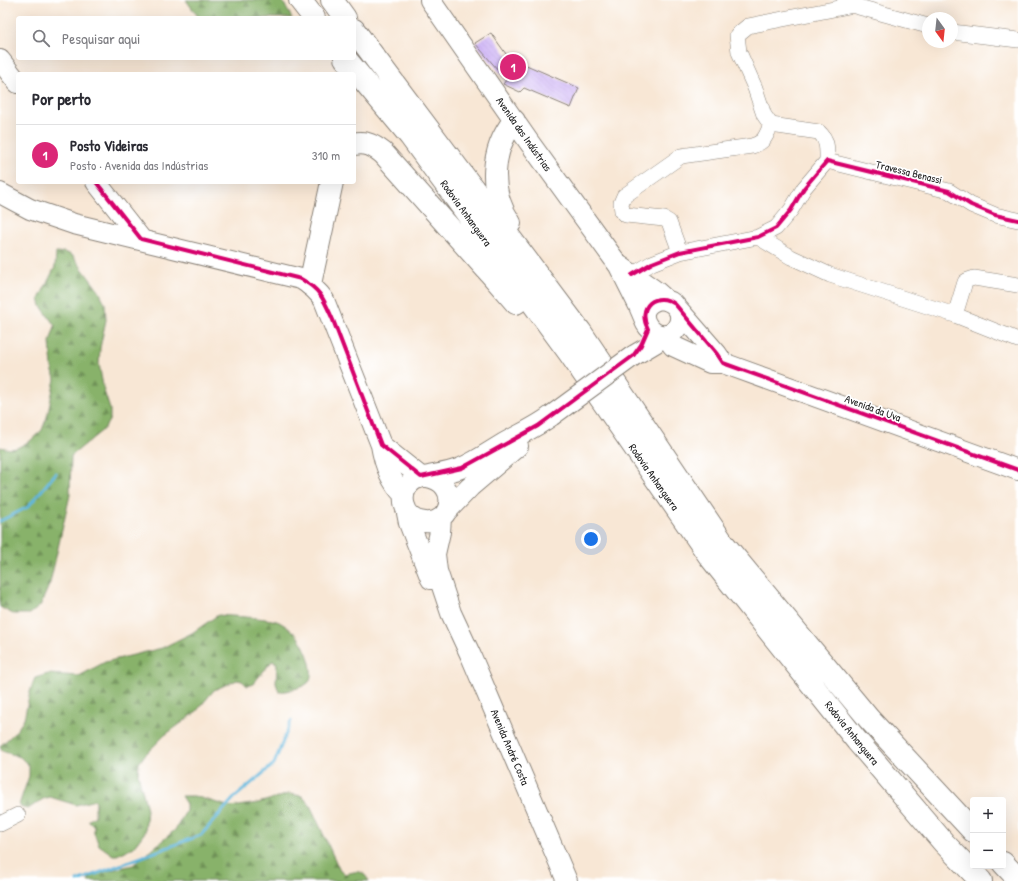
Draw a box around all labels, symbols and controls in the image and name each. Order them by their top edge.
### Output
north arrow [922,12,958,48]
search box [16,16,356,60]
icon: search [30,27,52,49]
text: Pesquisar aqui [62,28,140,49]
pin: 1 [500,52,526,82]
text: Por perto [32,87,91,110]
street label: Avenida das Indústrias [493,94,555,174]
text: Posto Videiras [70,135,148,156]
text: 1 [43,146,47,164]
text: 310 m [312,146,340,164]
text: Posto · Avenida das Indústrias [70,156,208,174]
street label: Travessa Benassi [874,157,944,187]
street label: Rodovia Anhanguera [437,177,495,249]
street label: Avenida da Uva [843,391,904,425]
street label: Rodovia Anhanguera [626,441,683,514]
your location [581,529,601,549]
street label: Rodovia Anhanguera [822,698,883,768]
street label: Avenida André Costa [488,707,533,788]
map controls [970,797,1006,869]
button: + [970,797,1006,833]
button: − [970,833,1006,869]

